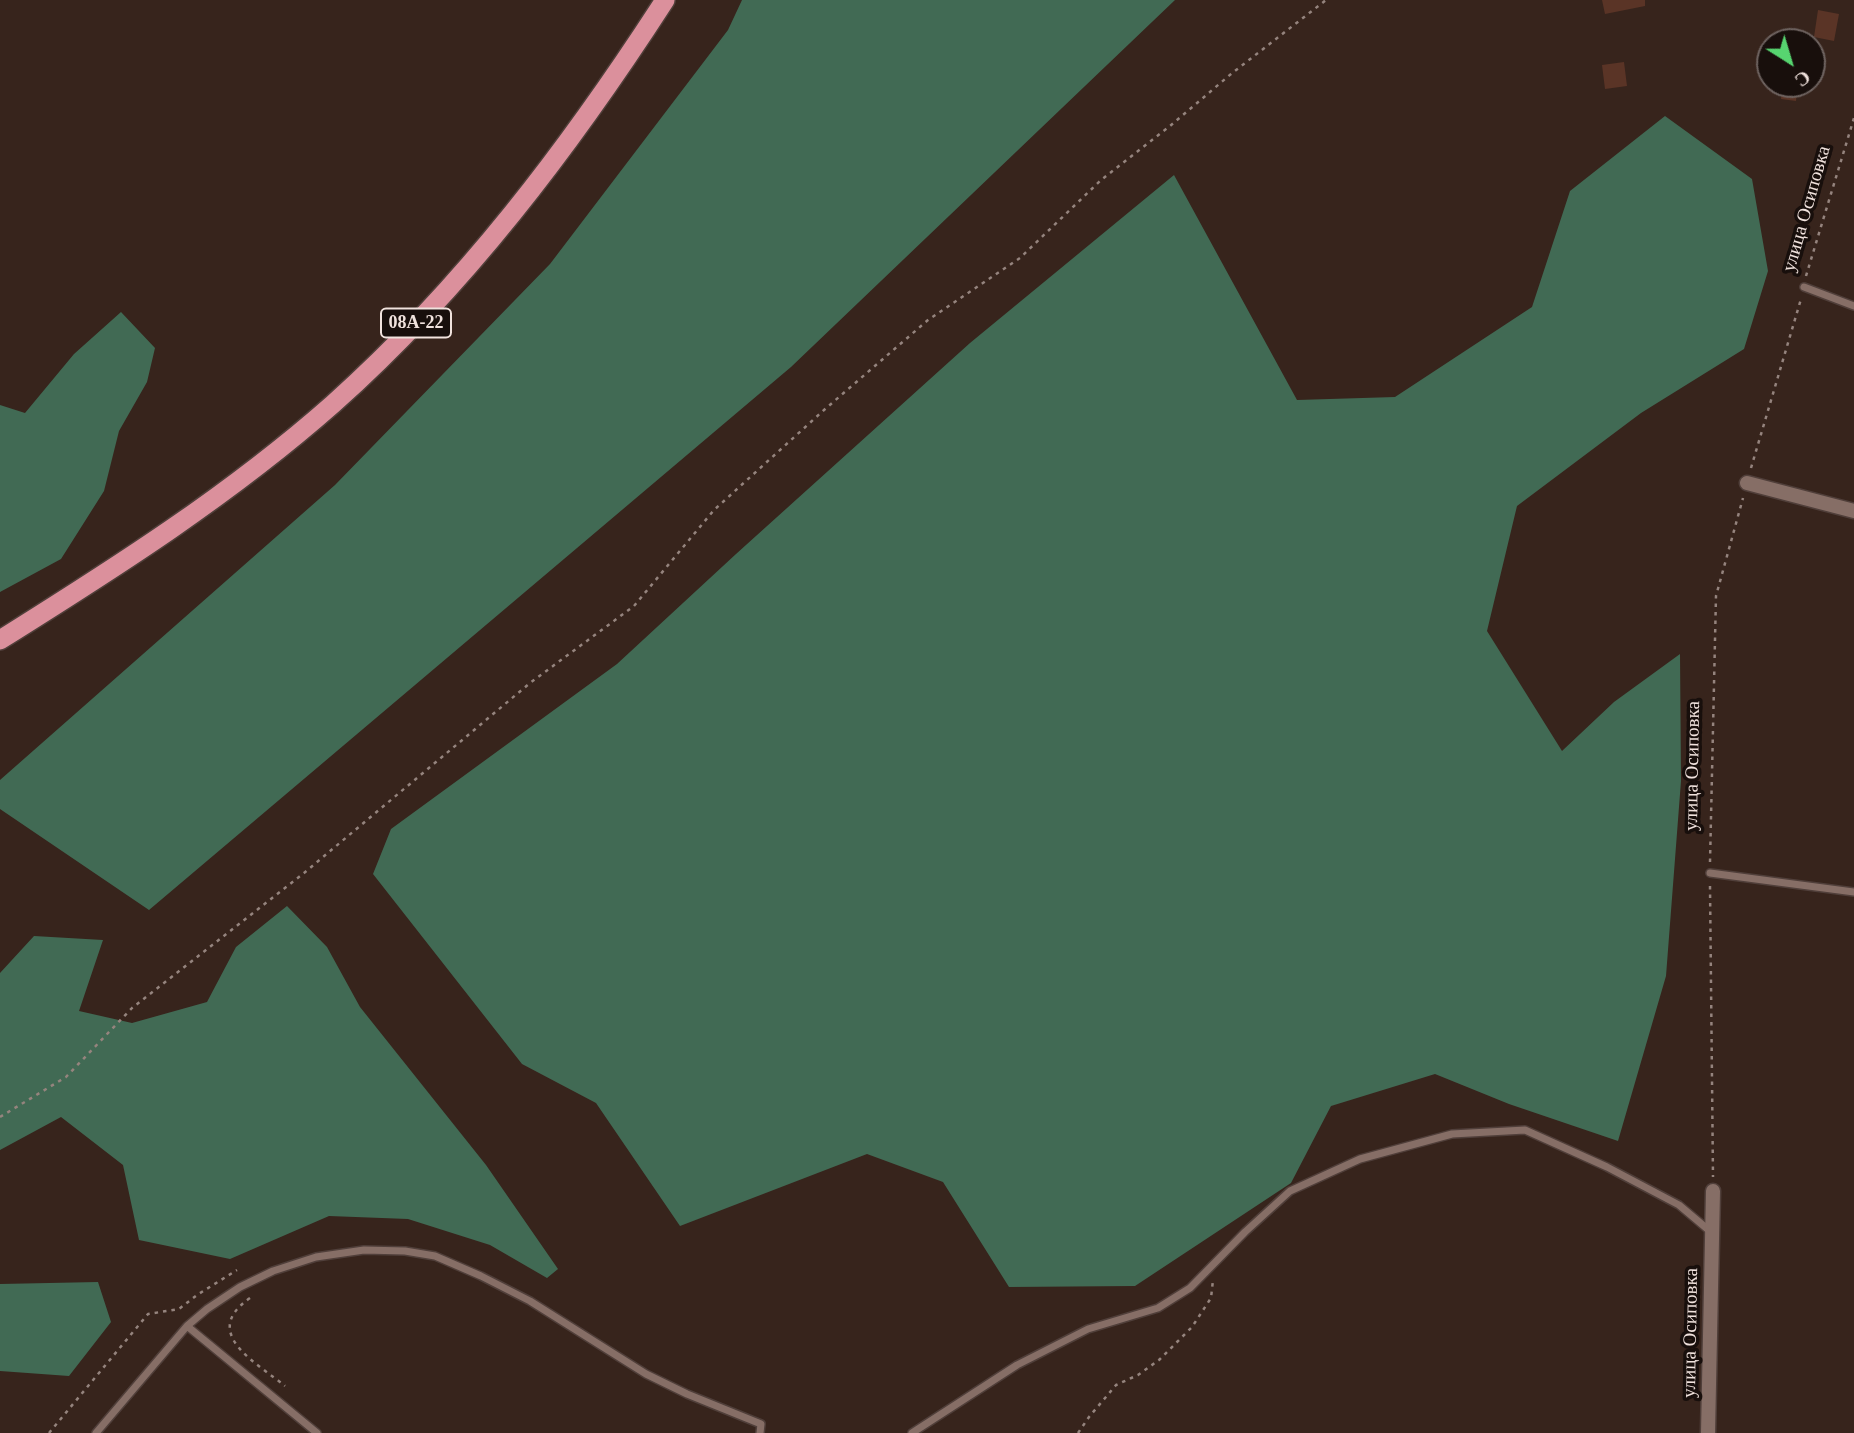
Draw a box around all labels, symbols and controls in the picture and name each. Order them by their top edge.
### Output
north arrow [1756,28,1826,98]
text: С [1791,66,1815,91]
street label: улица Осиповка [1778,143,1836,275]
road number: 08А-22 [381,309,451,338]
street label: улица Осиповка [1680,701,1706,831]
street label: улица Осиповка [1678,1268,1704,1398]

